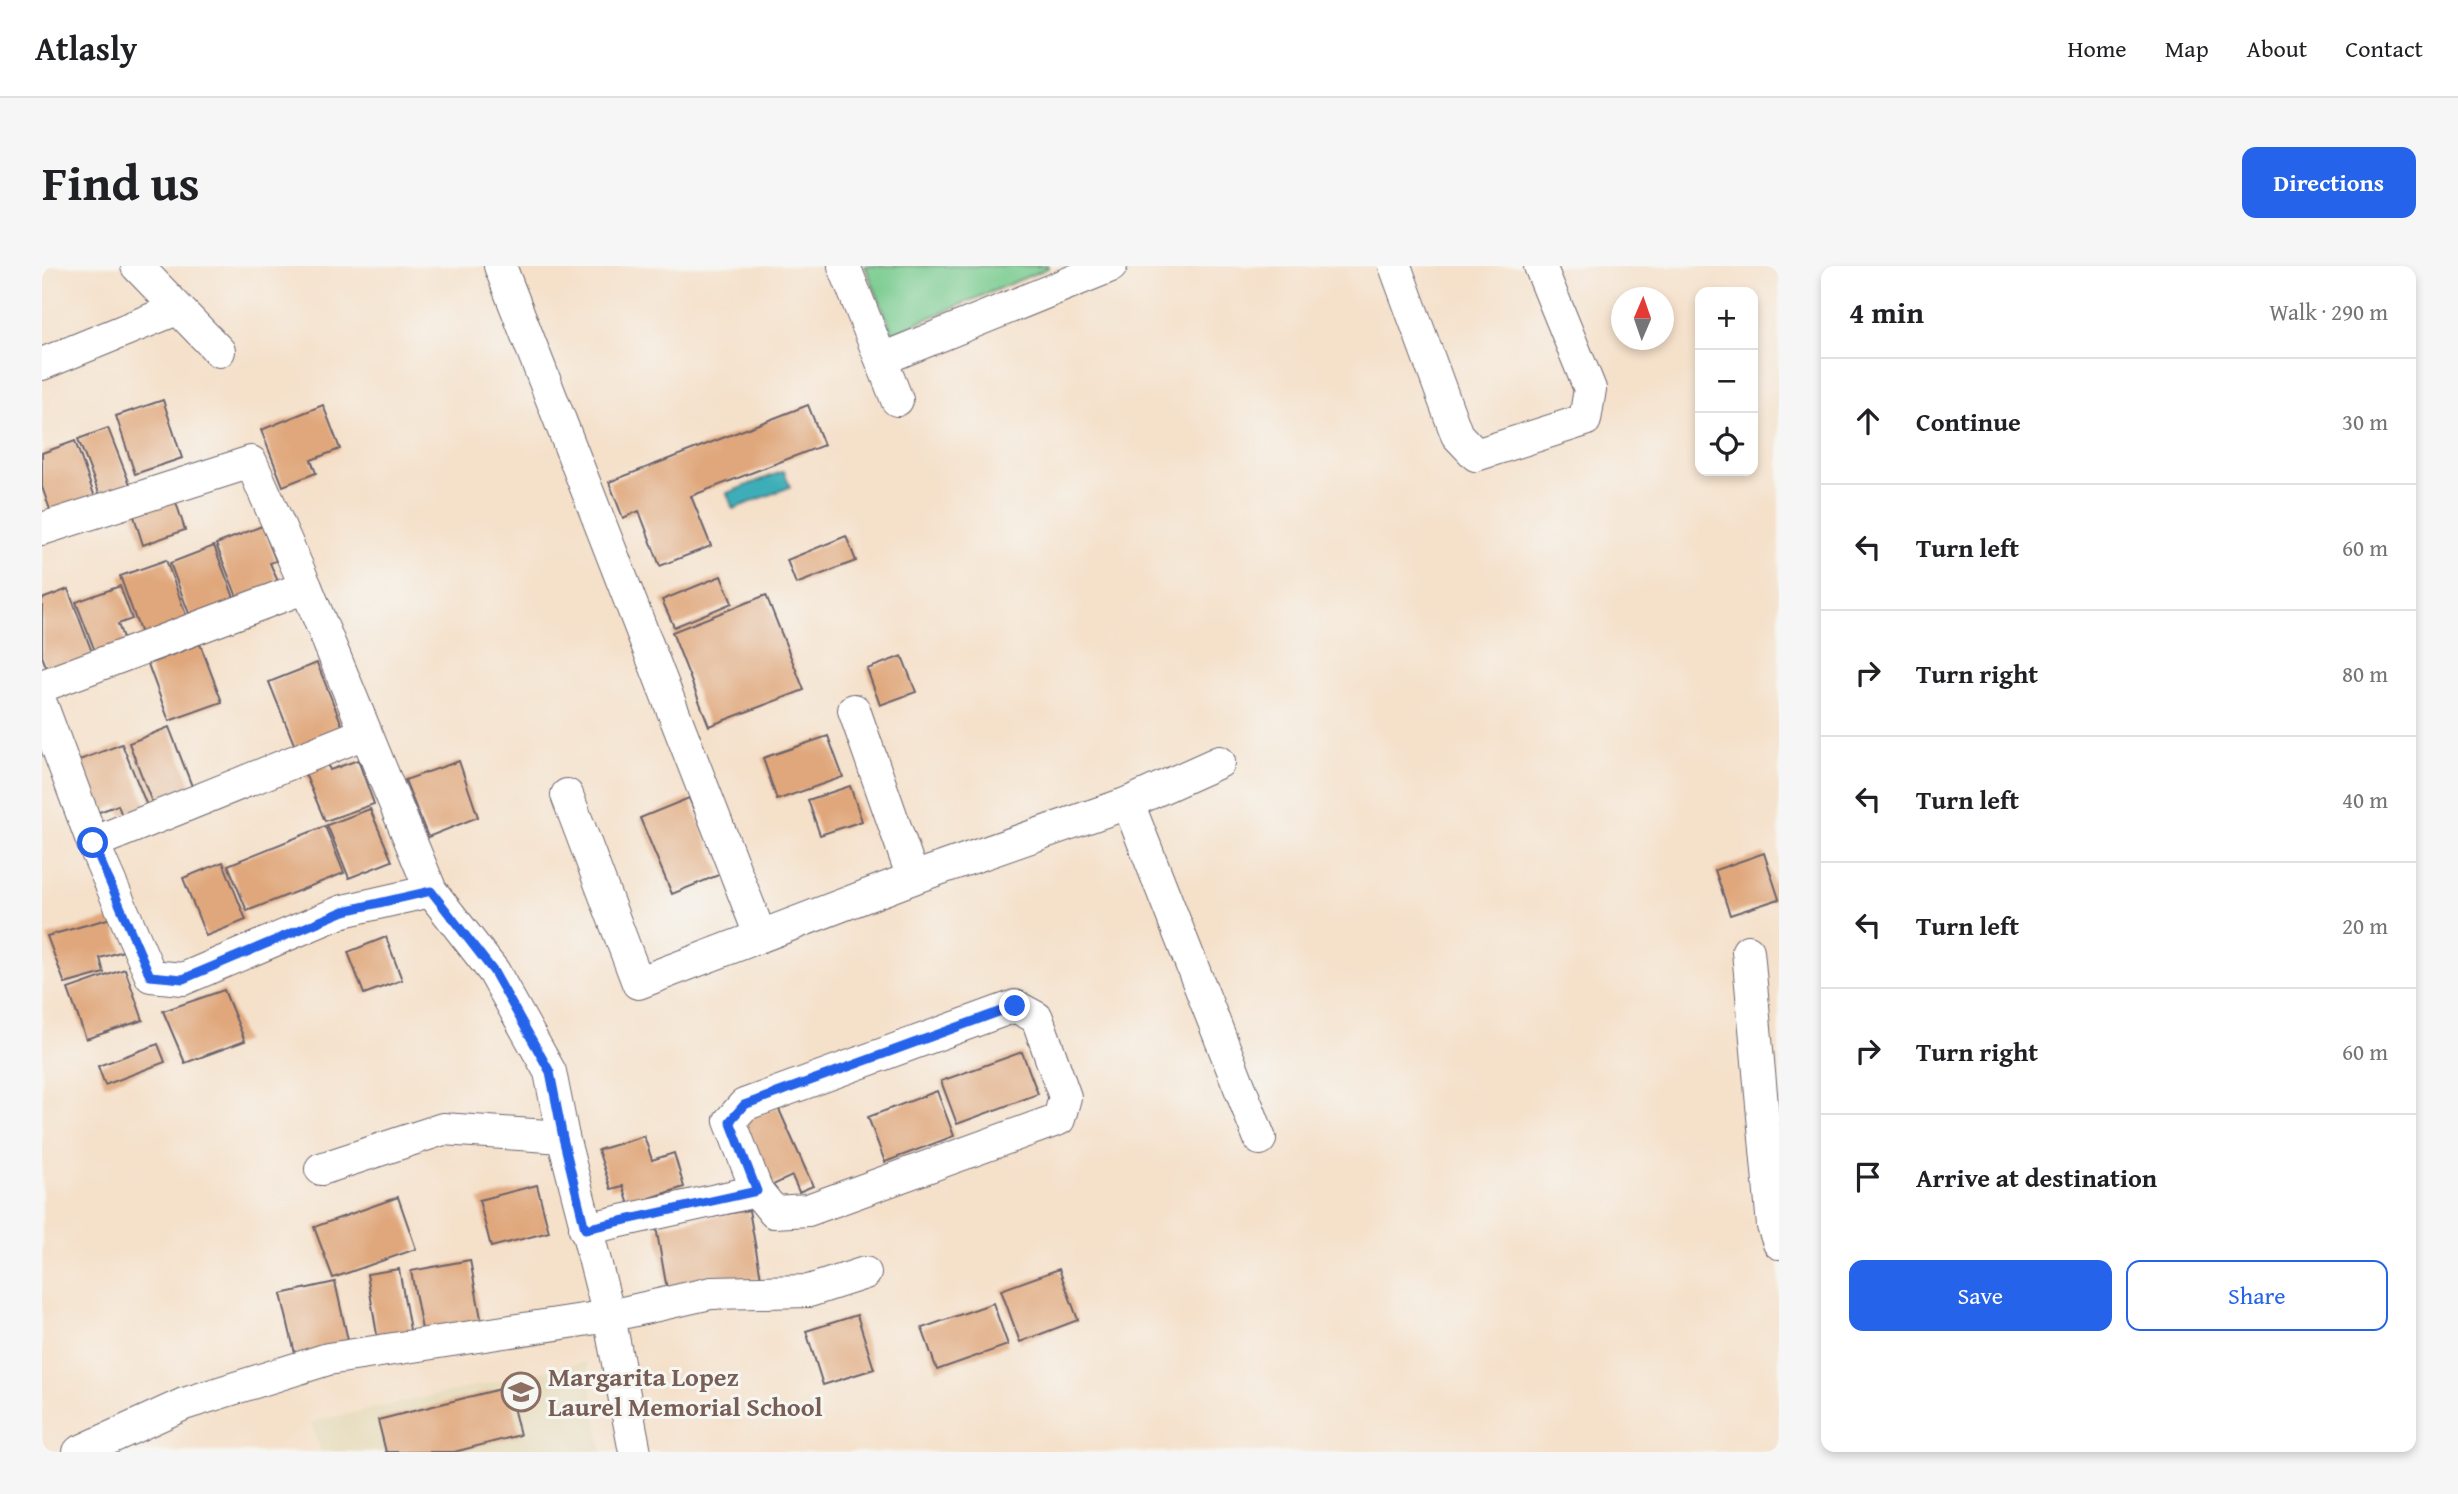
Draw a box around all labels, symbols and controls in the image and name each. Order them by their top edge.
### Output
text: Atlasly [35,24,137,72]
text: Home [2068,31,2127,66]
text: Map [2165,31,2209,66]
text: About [2247,31,2307,66]
text: Contact [2345,31,2423,66]
text: Find us [42,146,200,218]
button: Directions [2242,147,2416,218]
north arrow [1611,287,1674,350]
map controls [1695,287,1758,476]
button: + [1695,287,1758,350]
text: 4 min [1849,290,1924,334]
text: Walk · 290 m [2269,295,2388,328]
button: − [1695,350,1758,413]
icon: ahead [1849,402,1887,440]
text: Continue [1916,402,2021,441]
text: 30 m [2342,405,2388,438]
button: locate [1695,413,1758,476]
icon: left [1849,528,1887,566]
text: Turn left [1916,528,2019,567]
text: 60 m [2342,531,2388,564]
icon: right [1849,654,1887,692]
text: Turn right [1916,654,2038,693]
text: 80 m [2342,657,2388,690]
icon: left [1849,780,1887,818]
text: Turn left [1916,780,2019,819]
text: 40 m [2342,783,2388,816]
route start [77,827,108,858]
icon: left [1849,906,1887,944]
text: Turn left [1916,906,2019,945]
text: 20 m [2342,909,2388,942]
route end [999,990,1030,1021]
icon: right [1849,1032,1887,1070]
text: Turn right [1916,1032,2038,1071]
text: 60 m [2342,1035,2388,1068]
icon: arrive [1849,1158,1887,1196]
text: Arrive at destination [1916,1158,2157,1197]
button: Save [1849,1260,2112,1331]
button: Share [2126,1260,2388,1331]
place label: Margarita Lopez Laurel Memorial School [548,1357,823,1426]
school or university icon: Margarita Lopez Laurel Memorial School [500,1371,542,1413]

